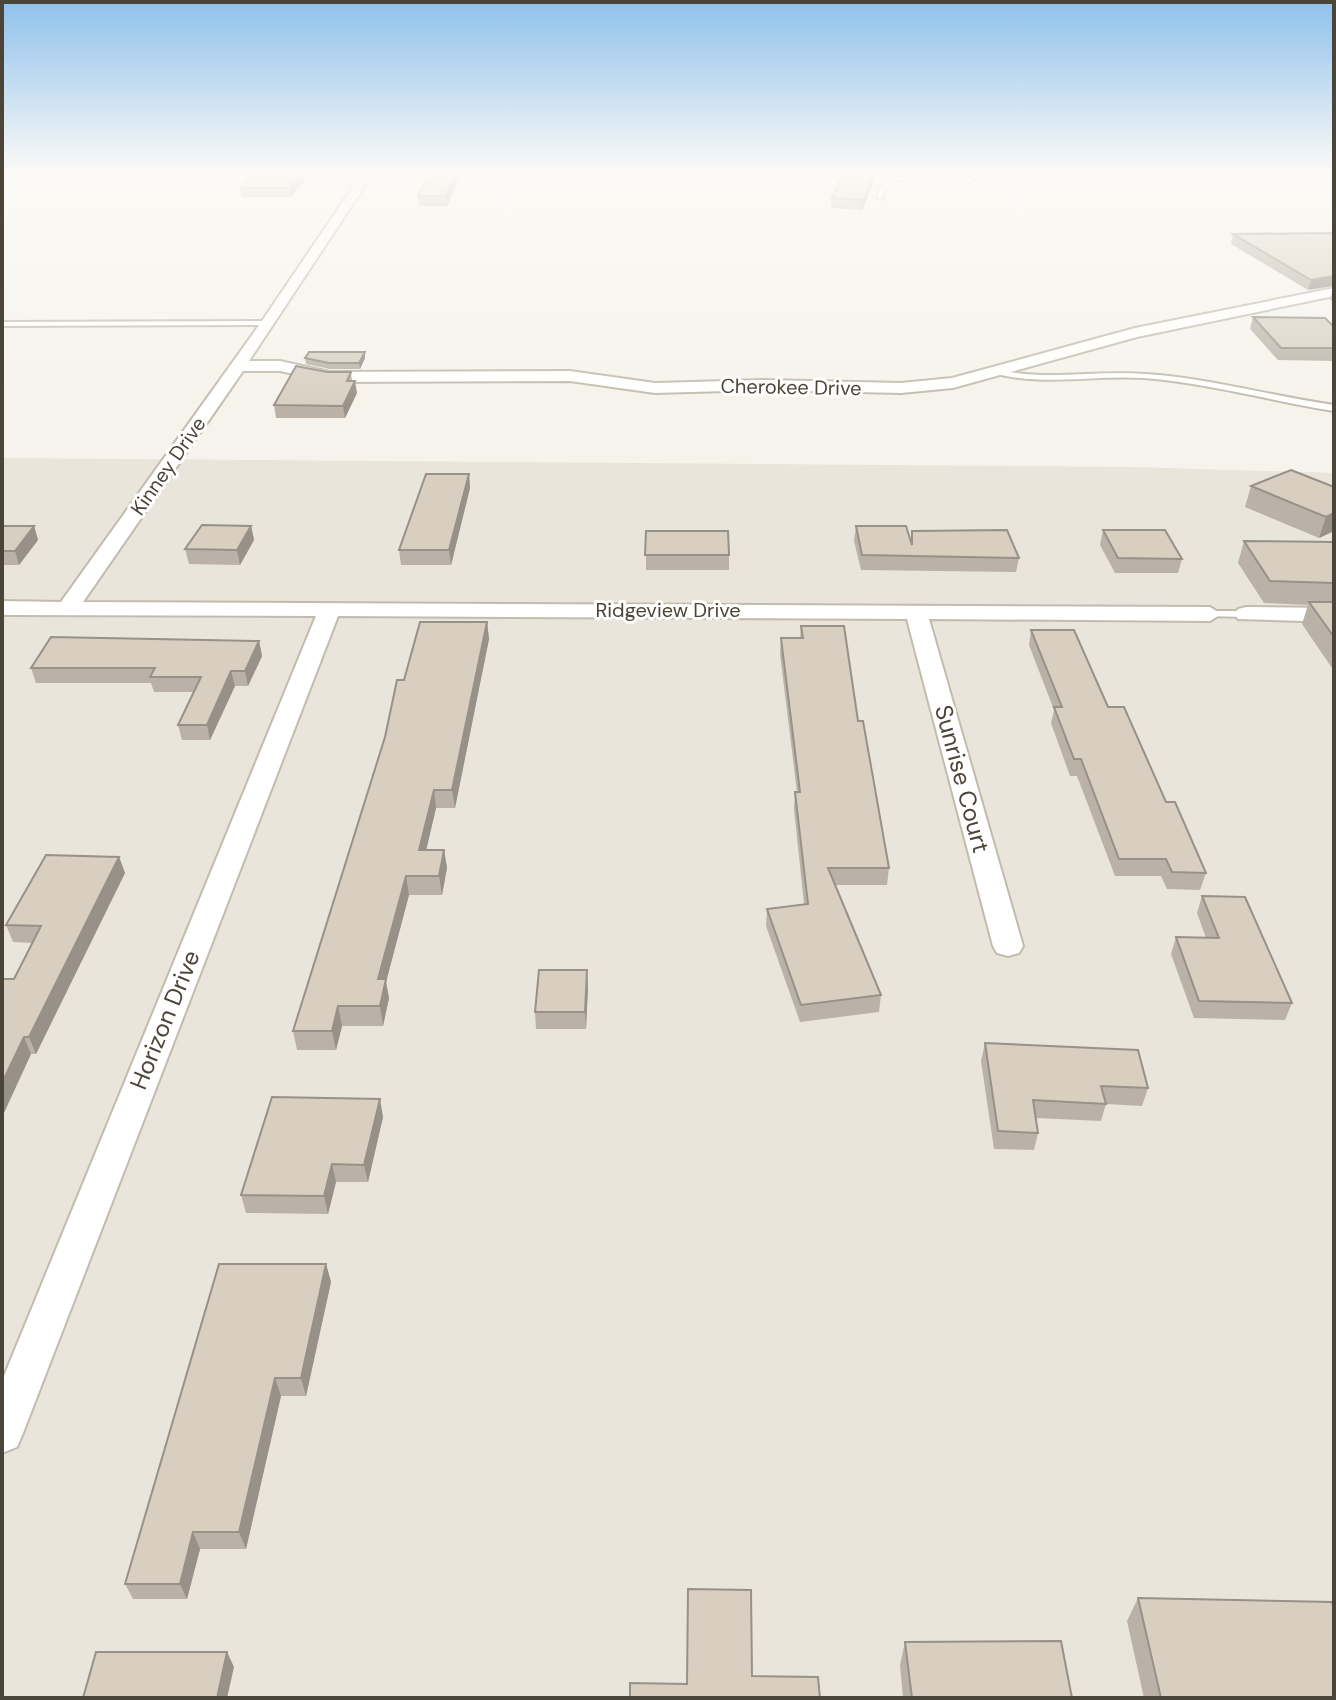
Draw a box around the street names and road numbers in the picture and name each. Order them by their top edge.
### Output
street label: Cherokee Drive [720,373,862,401]
street label: Kinney Drive [125,412,211,520]
street label: Ridgeview Drive [595,597,741,623]
street label: Sunrise Court [928,702,997,856]
street label: Horizon Drive [123,946,207,1094]

